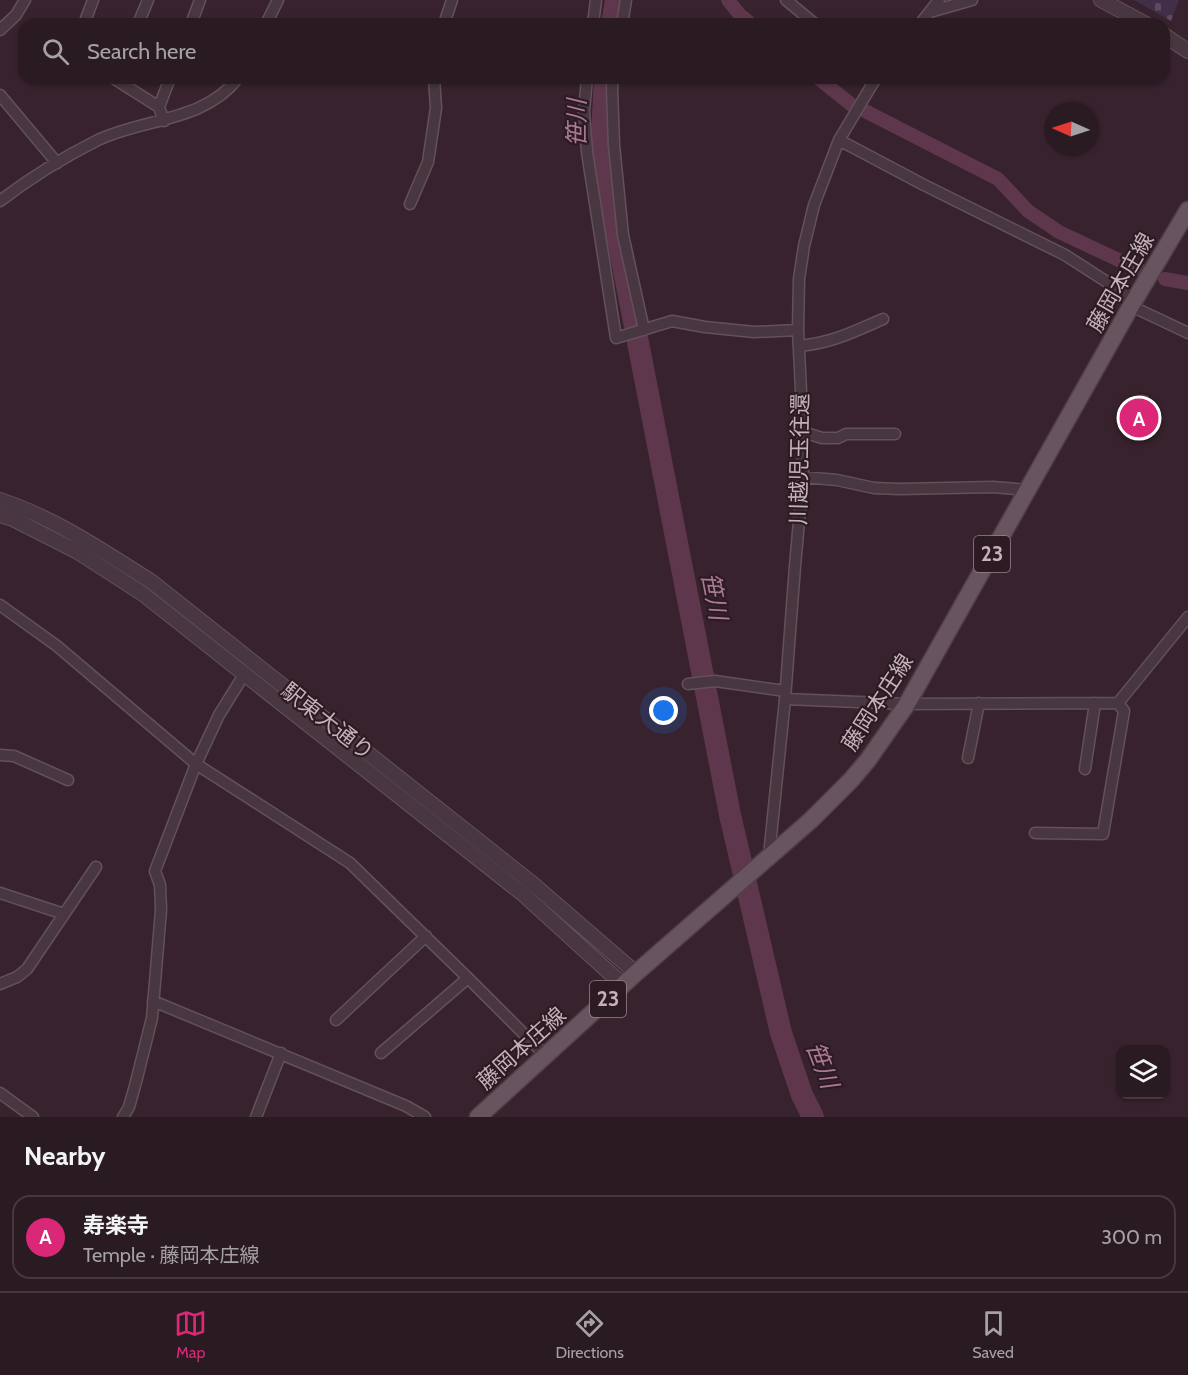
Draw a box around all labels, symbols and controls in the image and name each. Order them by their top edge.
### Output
search box [18,18,1170,84]
icon: search [39,35,72,68]
text: Search here [87,38,196,65]
water label: 笹川 [562,96,591,147]
north arrow [1044,102,1098,156]
street label: 藤岡本庄線 [1081,228,1160,337]
street label: 川越児玉往還 [785,393,814,525]
pin: A [1120,396,1158,440]
road number: 23 [974,536,1010,572]
water label: 笹川 [696,570,734,625]
street label: 藤岡本庄線 [836,649,919,756]
street label: 駅東大通り [276,677,379,766]
your location [649,696,678,725]
road number: 23 [590,981,626,1017]
street label: 藤岡本庄線 [471,1002,571,1095]
water label: 笹川 [800,1037,846,1095]
map controls [1116,1045,1170,1099]
button: layers [1116,1045,1170,1099]
text: Nearby [24,1140,105,1172]
text: 寿楽寺 [83,1212,149,1239]
text: A [39,1225,52,1249]
text: 300 m [1101,1225,1162,1249]
text: Temple · 藤岡本庄線 [83,1243,260,1267]
tab: Map [174,1307,207,1362]
tab: Directions [556,1307,624,1362]
tab: Saved [972,1307,1014,1362]

